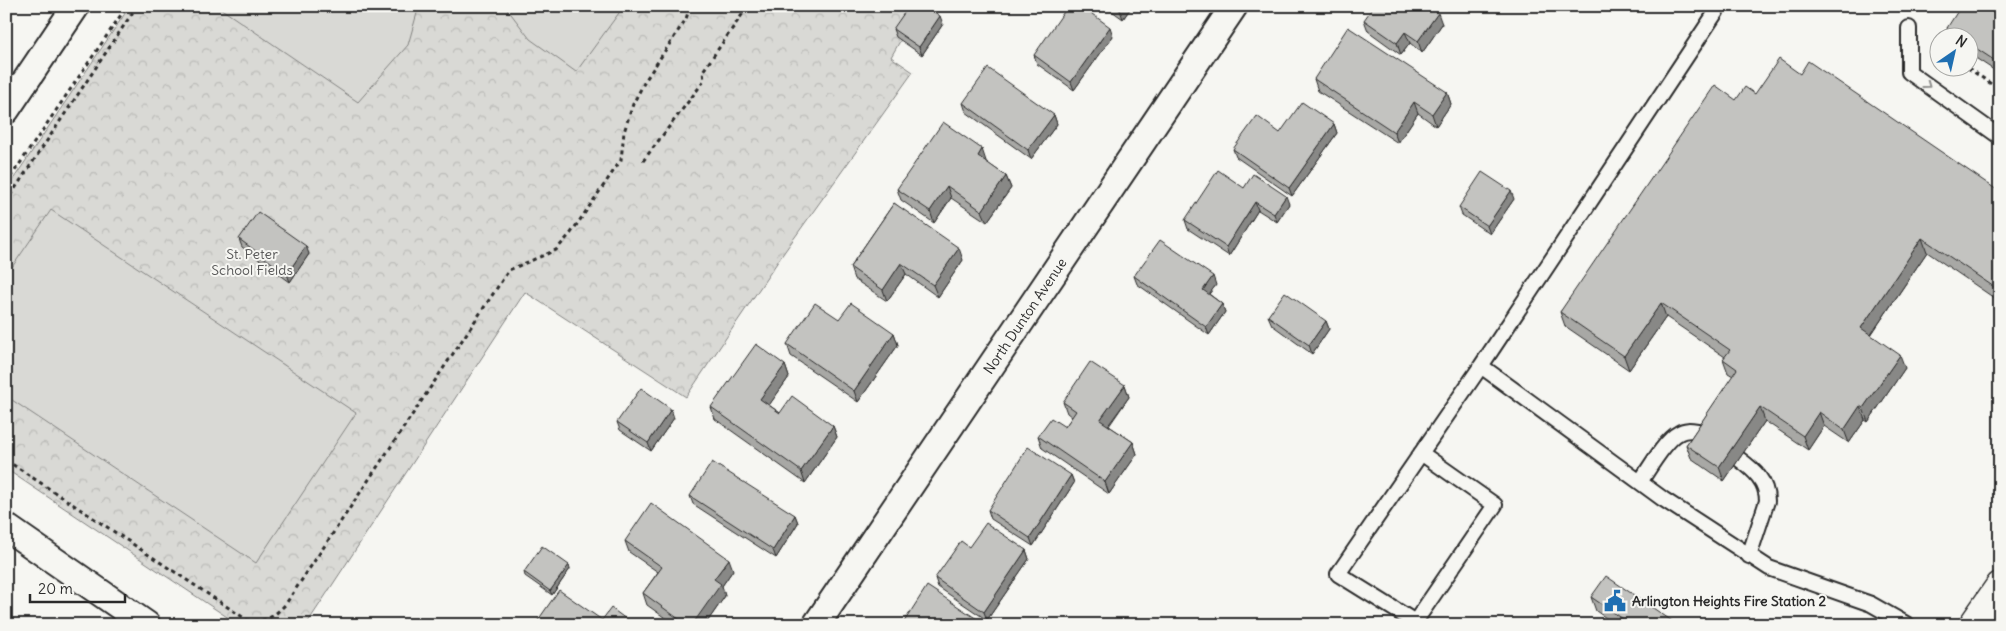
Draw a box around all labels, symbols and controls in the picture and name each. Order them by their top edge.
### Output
north arrow [1928,28,1978,78]
text: N [1952,31,1970,51]
one-way arrow [1921,80,1930,88]
park label: St. Peter School Fields [211,245,293,279]
street label: North Dunton Avenue [979,254,1071,378]
scale bar [30,571,125,603]
text: 20 m [38,579,73,598]
public building icon: Arlington Heights Fire Station 2 [1602,588,1628,614]
place label: Arlington Heights Fire Station 2 [1632,592,1826,610]

